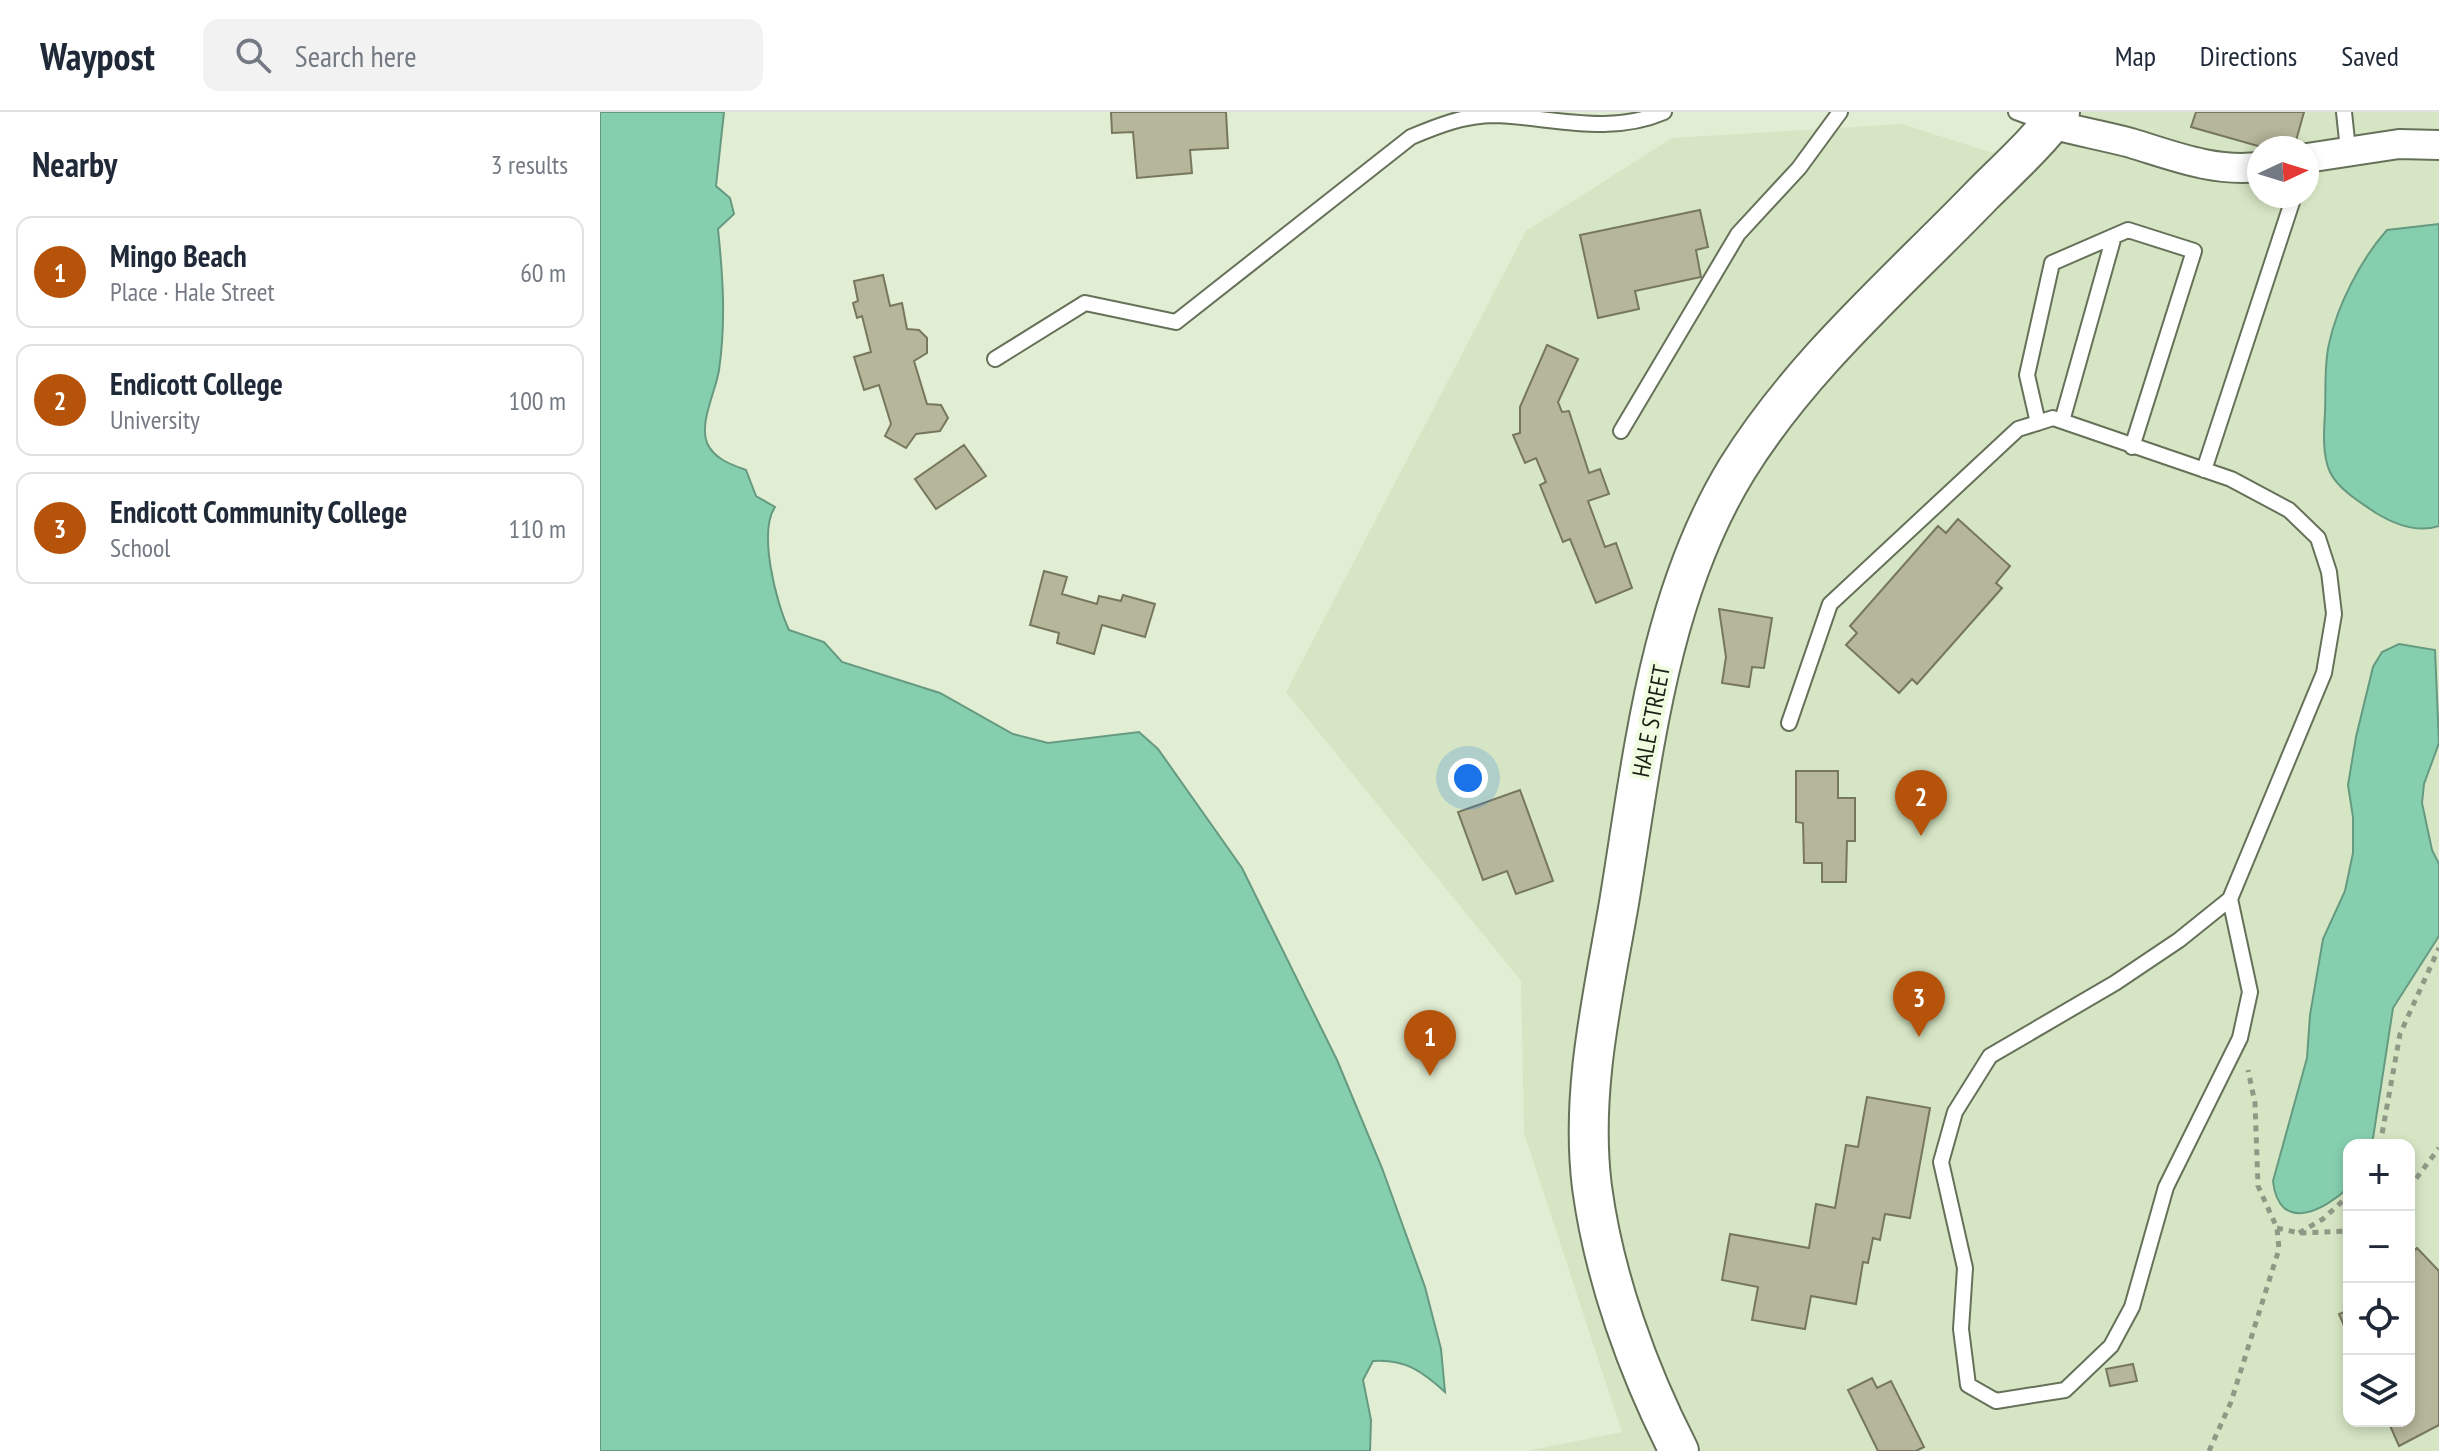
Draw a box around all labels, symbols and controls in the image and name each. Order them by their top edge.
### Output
search box [203,19,763,91]
text: Waypost [40,31,155,80]
icon: search [231,33,275,77]
text: Search here [295,36,417,75]
text: Map [2115,37,2156,74]
text: Directions [2200,37,2297,74]
text: Saved [2341,37,2399,74]
north arrow [2247,136,2319,208]
text: Nearby [32,142,117,186]
text: 3 results [491,148,568,181]
text: Mingo Beach [110,236,247,275]
text: 1 [54,256,66,289]
text: 60 m [520,256,566,289]
text: Place · Hale Street [110,275,275,308]
text: Endicott College [110,364,283,403]
text: 2 [54,384,66,417]
text: 100 m [508,384,566,417]
text: University [110,403,200,436]
text: Endicott Community College [110,492,407,531]
text: 3 [54,512,66,545]
text: 110 m [508,512,566,545]
text: School [110,531,170,564]
street label: HALE STREET [1625,662,1677,780]
your location [1448,758,1488,798]
pin: 2 [1895,770,1947,836]
pin: 3 [1893,971,1945,1037]
pin: 1 [1404,1010,1456,1076]
map controls [2343,1139,2415,1427]
button: + [2343,1139,2415,1211]
button: − [2343,1211,2415,1283]
button: locate [2343,1283,2415,1355]
button: layers [2343,1355,2415,1427]

